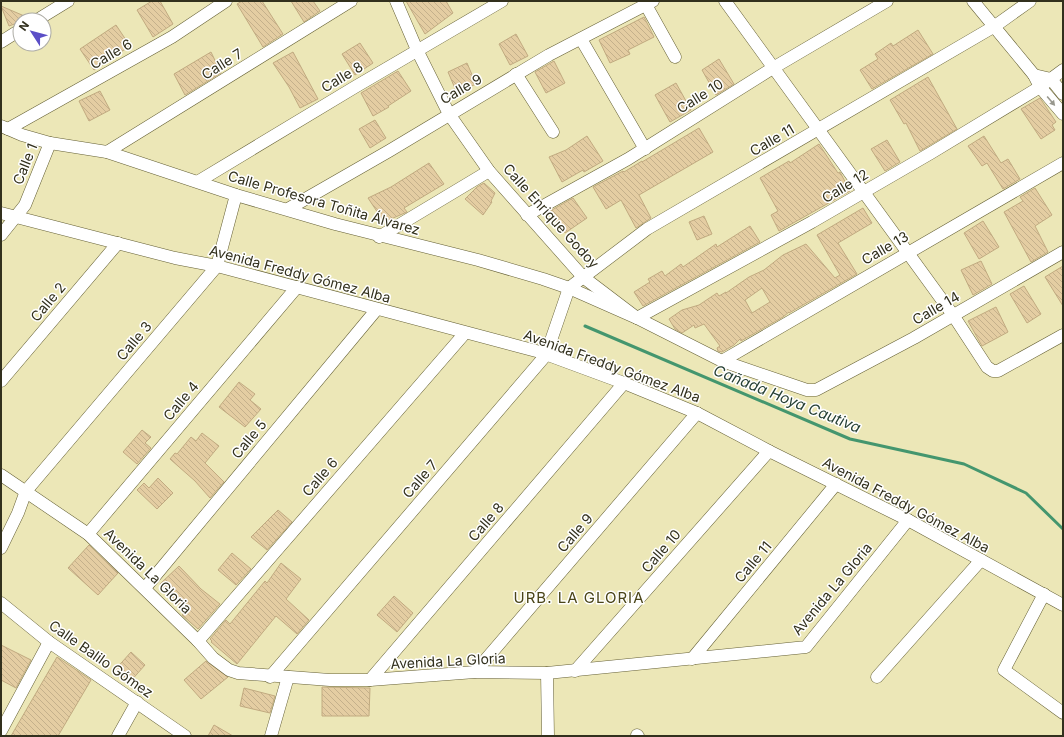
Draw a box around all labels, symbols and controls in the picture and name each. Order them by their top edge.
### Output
north arrow [12,12,52,52]
text: N [16,19,32,34]
street label: Calle 6 [87,35,135,72]
street label: Calle 7 [198,44,245,83]
street label: Calle 8 [318,58,366,96]
street label: Calle 9 [437,70,485,107]
street label: Calle 10 [673,75,726,116]
one-way arrow [1047,95,1056,106]
street label: Calle 11 [747,120,797,159]
street label: Calle 1 [9,141,40,187]
street label: Calle Enrique Godoy [500,160,603,272]
street label: Calle 12 [818,165,871,206]
street label: Calle Profesora Toñita Álvarez [226,167,422,238]
street label: Calle 13 [858,227,911,268]
street label: Avenida Freddy Gómez Alba [208,241,393,306]
street label: Calle 2 [26,279,69,325]
street label: Calle 14 [909,287,962,328]
street label: Calle 3 [112,318,155,364]
street label: Avenida Freddy Gómez Alba [521,326,703,405]
water label: Cañada Hoya Cautiva [711,360,864,437]
street label: Calle 4 [159,378,202,424]
street label: Calle 5 [227,416,270,462]
street label: Avenida Freddy Gómez Alba [820,453,993,556]
street label: Calle 6 [298,454,341,499]
street label: Calle 7 [398,456,441,501]
street label: Calle 8 [464,499,507,544]
street label: Calle 9 [553,510,596,555]
street label: Avenida La Gloria [101,525,196,617]
street label: Calle 10 [637,526,684,576]
street label: Calle 11 [731,538,775,586]
street label: Avenida La Gloria [788,539,875,638]
district label: URB. LA GLORIA [514,588,644,607]
street label: Calle Balilo Gómez [46,616,157,701]
street label: Avenida La Gloria [390,649,506,672]

